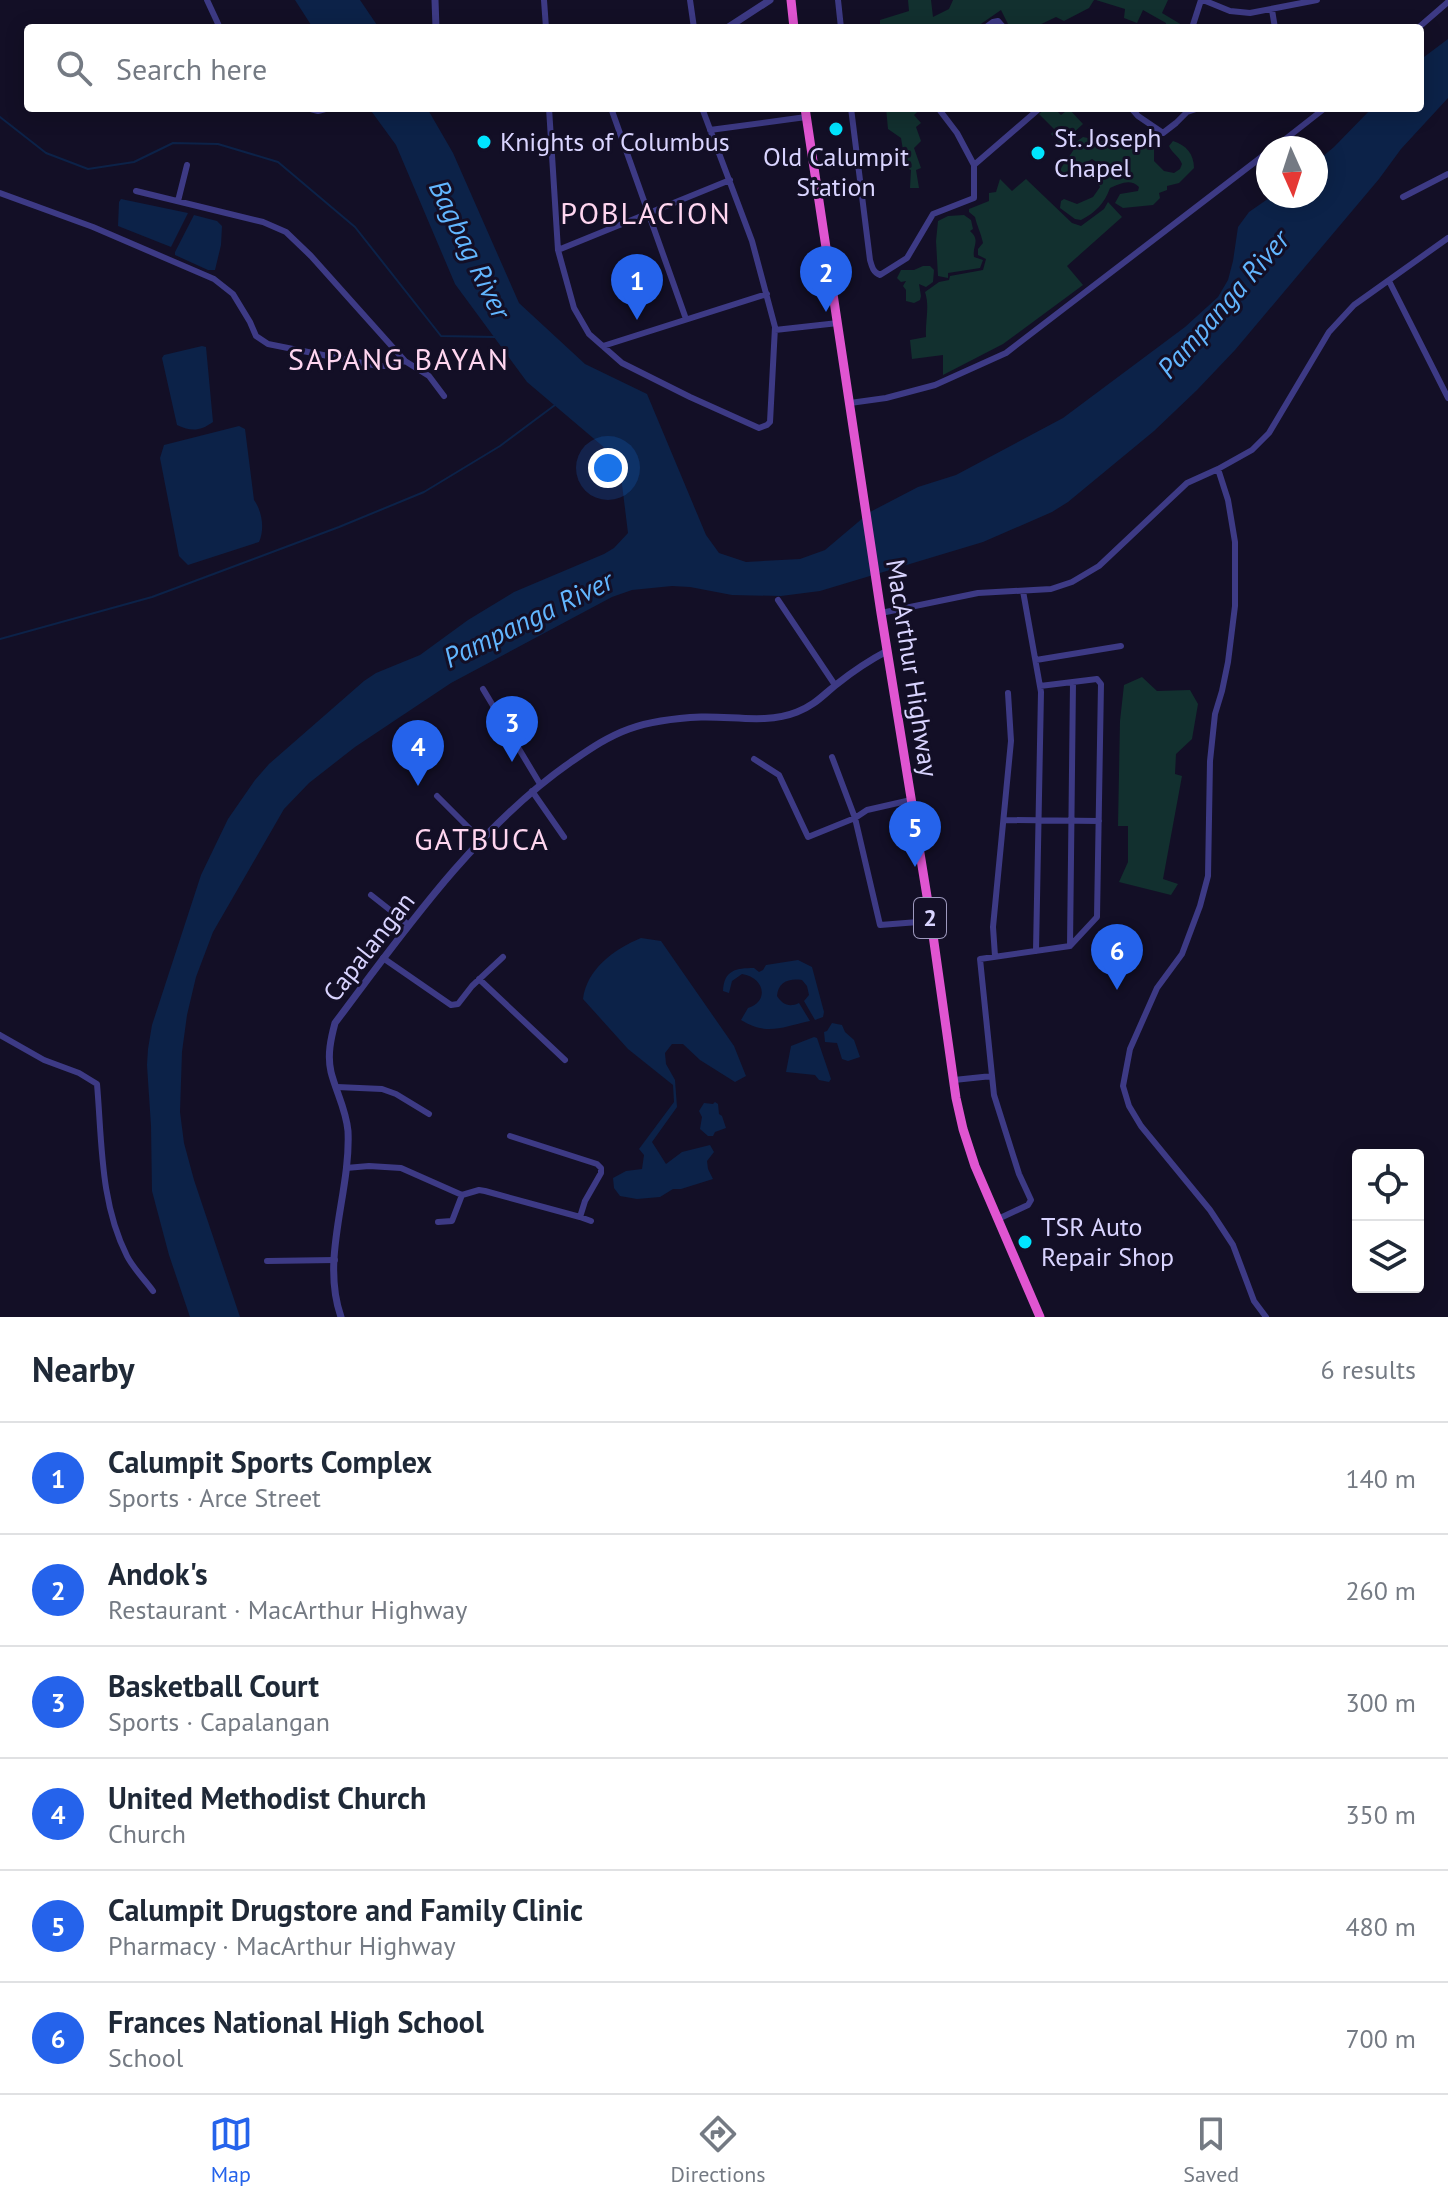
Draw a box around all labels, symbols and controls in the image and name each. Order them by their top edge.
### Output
search box [24,24,1424,112]
icon: search [52,46,96,90]
text: Search here [116,49,267,88]
marker: Old Calumpit Station [827,120,845,138]
place label: St. Joseph Chapel [1054,121,1161,184]
place label: Knights of Columbus [500,125,730,158]
marker: Knights of Columbus [475,133,493,151]
north arrow [1256,136,1328,208]
place label: Old Calumpit Station [763,140,909,203]
marker: St. Joseph Chapel [1029,144,1047,162]
water label: Bagbag River [421,173,521,326]
district label: POBLACION [560,193,732,232]
water label: Pampanga River [1148,221,1298,385]
pin: 2 [800,246,852,312]
pin: 1 [611,254,663,320]
district label: SAPANG BAYAN [288,339,510,378]
your location [588,448,628,488]
street label: MacArthur Highway [879,557,946,779]
water label: Pampanga River [437,561,620,676]
pin: 3 [486,696,538,762]
pin: 4 [392,720,444,786]
pin: 5 [889,801,941,867]
district label: GATBUCA [414,819,550,858]
street label: Capalangan [316,885,422,1008]
road number: 2 [914,898,946,938]
pin: 6 [1091,924,1143,990]
map controls [1352,1149,1424,1293]
button: locate [1352,1149,1424,1221]
place label: TSR Auto Repair Shop [1041,1210,1174,1273]
button: layers [1352,1221,1424,1293]
marker: TSR Auto Repair Shop [1016,1233,1034,1251]
text: Nearby [32,1347,134,1391]
text: 6 results [1321,1353,1416,1386]
text: Calumpit Sports Complex [108,1442,432,1481]
text: 1 [51,1462,65,1495]
text: 140 m [1345,1462,1416,1495]
text: Sports · Arce Street [108,1481,321,1514]
text: Andok's [108,1554,208,1593]
text: 2 [51,1574,65,1607]
text: 260 m [1345,1574,1416,1607]
text: Restaurant · MacArthur Highway [108,1593,467,1626]
text: Basketball Court [108,1666,319,1705]
text: 3 [51,1686,65,1719]
text: 300 m [1345,1686,1416,1719]
text: Sports · Capalangan [108,1705,330,1738]
text: United Methodist Church [108,1778,426,1817]
text: 4 [51,1798,65,1831]
text: 350 m [1345,1798,1416,1831]
text: Church [108,1817,186,1850]
text: Calumpit Drugstore and Family Clinic [108,1890,583,1929]
text: 5 [51,1910,65,1943]
text: 480 m [1345,1910,1416,1943]
text: Pharmacy · MacArthur Highway [108,1929,456,1962]
text: Frances National High School [108,2002,484,2041]
text: 6 [51,2022,65,2055]
text: 700 m [1345,2022,1416,2055]
text: School [108,2041,183,2074]
tab: Map [209,2112,253,2188]
tab: Directions [670,2112,766,2188]
tab: Saved [1183,2112,1239,2188]

